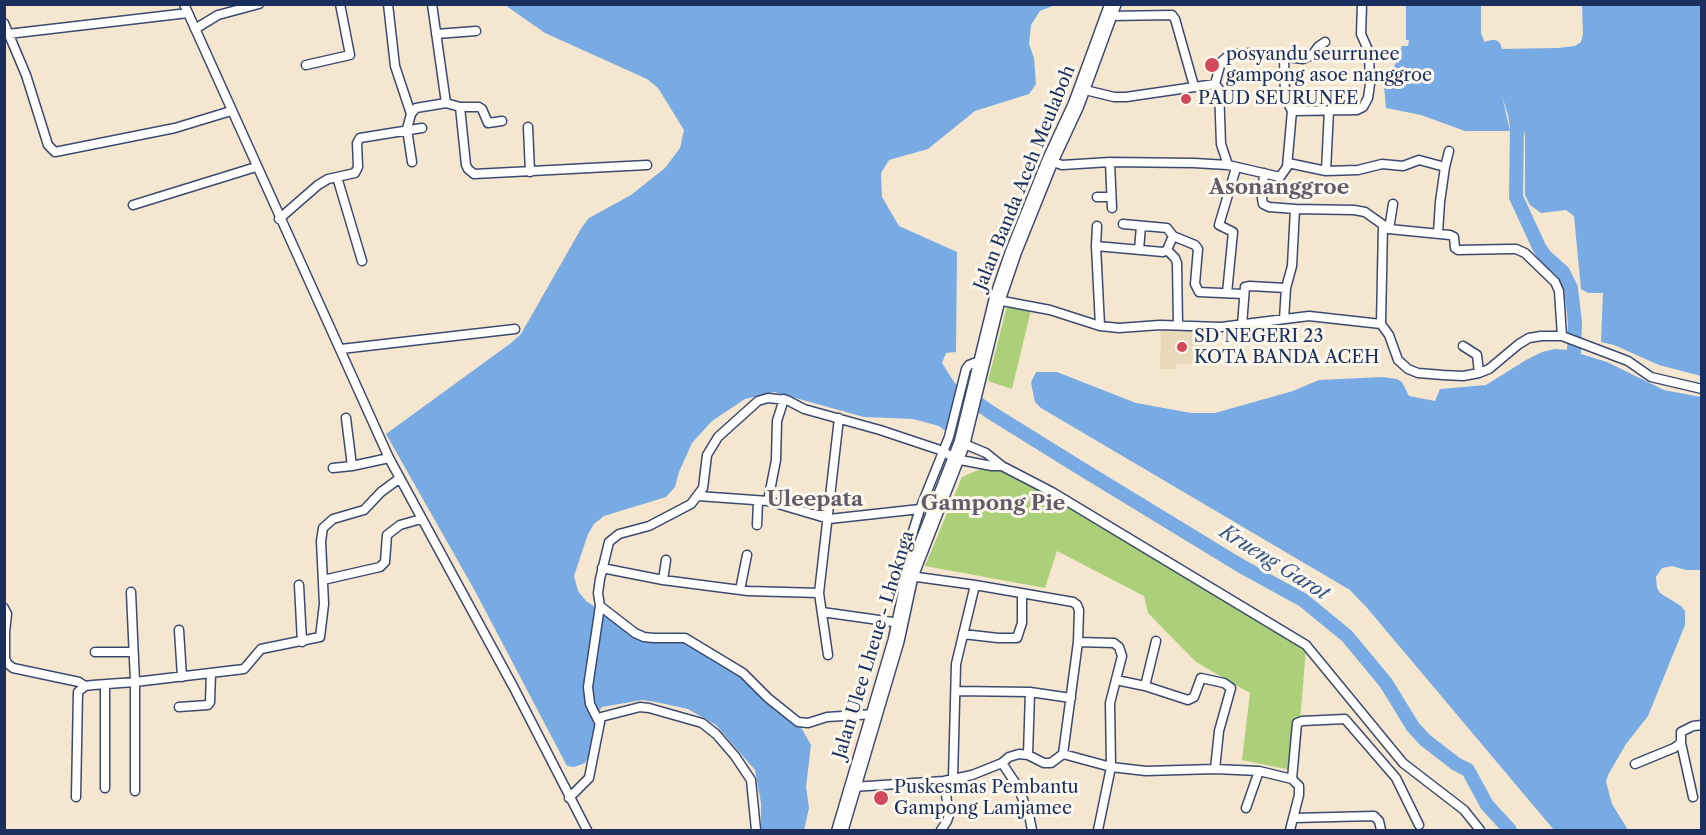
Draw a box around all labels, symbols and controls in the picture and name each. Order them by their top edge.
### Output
place label: posyandu seurrunee gampong asoe nanggroe [1226,44,1432,86]
marker: posyandu seurrunee gampong asoe nanggroe [1203,56,1221,74]
street label: Jalan Banda Aceh Meulaboh [970,62,1080,294]
place label: PAUD SEURUNEE [1198,88,1358,110]
marker: PAUD SEURUNEE [1179,92,1193,106]
district label: Asonanggroe [1209,175,1349,201]
place label: SD NEGERI 23 KOTA BANDA ACEH [1194,326,1379,368]
marker: SD NEGERI 23 KOTA BANDA ACEH [1175,340,1189,354]
district label: Uleepata [767,487,863,513]
district label: Gampong Pie [921,491,1065,517]
water label: Krueng Garot [1215,520,1333,606]
street label: Jalan Ulee Lheue - Lhoknga [829,528,919,762]
place label: Puskesmas Pembantu Gampong Lamjamee [894,777,1079,820]
marker: Puskesmas Pembantu Gampong Lamjamee [872,789,890,807]

